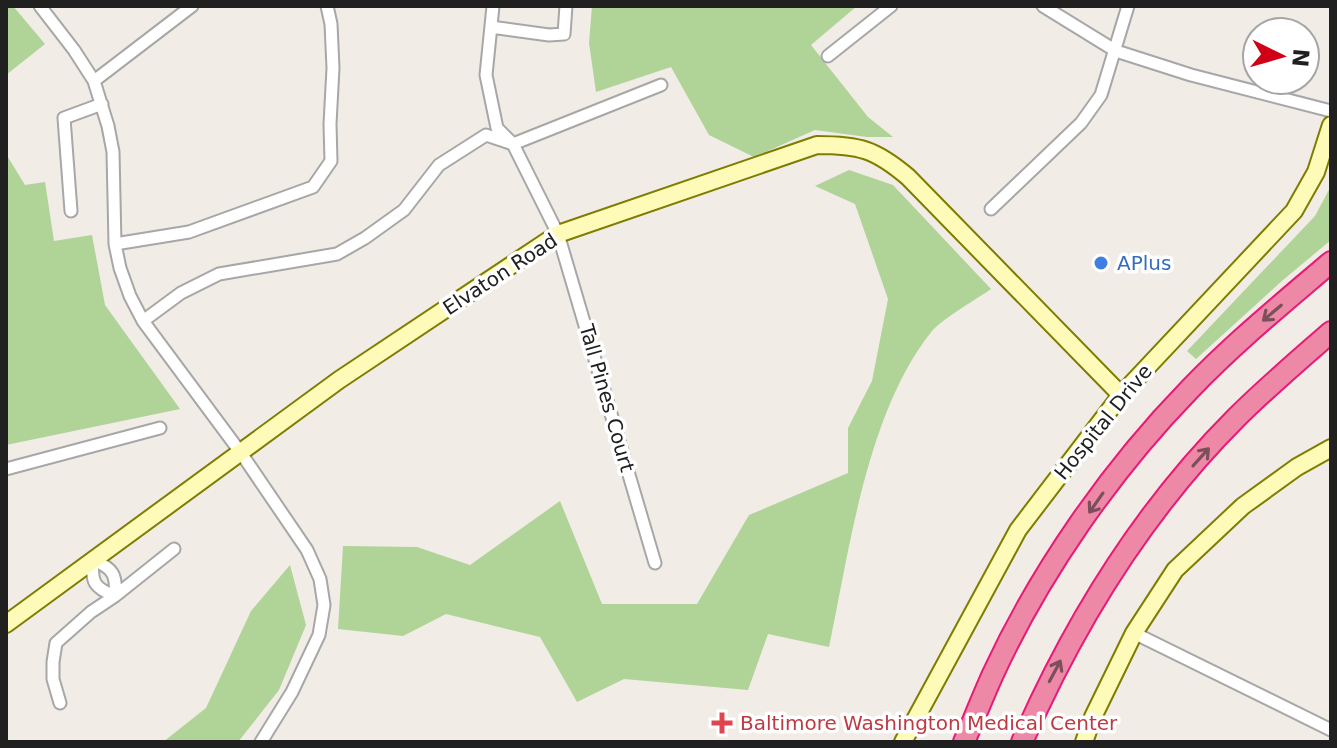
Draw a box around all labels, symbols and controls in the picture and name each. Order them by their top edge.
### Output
north arrow [1241,16,1321,96]
text: N [1287,47,1314,68]
street label: Elvaton Road [438,228,562,320]
place label: APlus [1117,251,1171,275]
marker: APlus [1092,254,1110,272]
one-way arrow [1262,304,1282,322]
street label: Tall Pines Court [574,320,640,475]
street label: Hospital Drive [1049,360,1157,484]
one-way arrow [1191,447,1209,467]
one-way arrow [1088,492,1105,513]
one-way arrow [1047,660,1063,684]
place label: Baltimore Washington Medical Center [740,711,1118,735]
marker: Baltimore Washington Medical Center [711,712,733,734]

